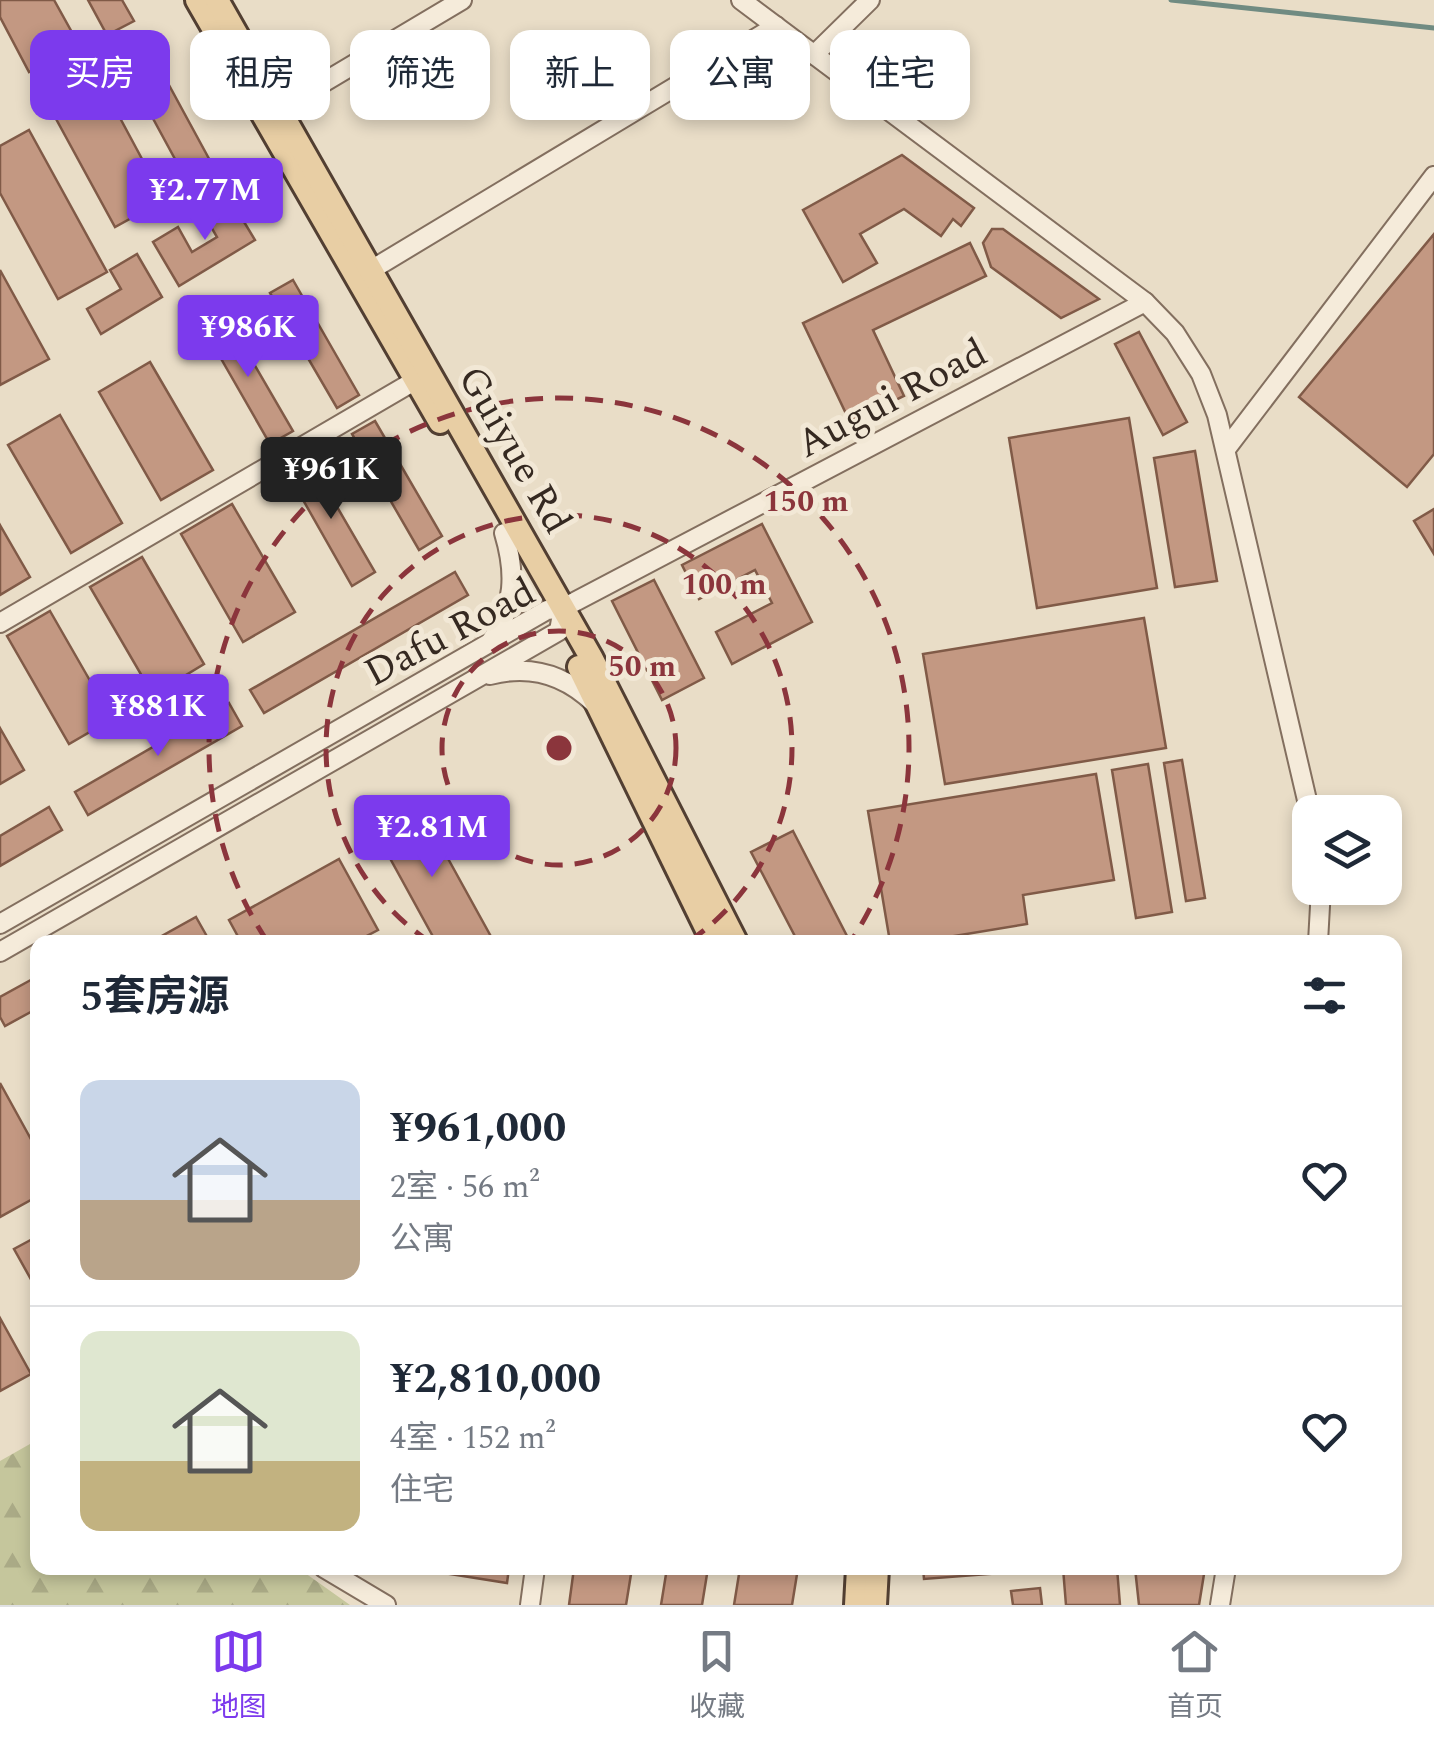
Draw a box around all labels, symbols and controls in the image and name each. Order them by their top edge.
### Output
chip: 买房 [30,30,170,120]
chip: 租房 [190,30,330,120]
chip: 筛选 [350,30,490,120]
chip: 新上 [510,30,650,120]
chip: 公寓 [670,30,810,120]
chip: 住宅 [830,30,970,120]
pin: ¥2.77M [124,158,286,243]
text: ¥2.77M [149,166,261,215]
pin: ¥986K [178,295,318,380]
text: ¥986K [200,303,296,352]
street label: Augui Road [786,323,999,475]
street label: Guiyue Rd [441,355,587,546]
pin: ¥961K [261,437,401,522]
text: ¥961K [283,445,379,494]
text: 150 m [763,479,849,525]
text: 100 m [681,562,767,608]
street label: Dafu Road [354,563,547,704]
text: 50 m [608,644,676,690]
pin: ¥881K [88,674,228,759]
text: ¥881K [110,682,206,731]
centre of rings [541,730,577,766]
pin: ¥2.81M [351,795,513,880]
map controls [1292,795,1402,905]
button: layers [1292,795,1402,905]
text: ¥2.81M [376,803,488,852]
text: 5套房源 [80,966,230,1029]
icon: filters [1297,968,1352,1023]
text: ¥961,000 [390,1097,566,1160]
icon: home [160,1120,280,1240]
icon: heart [1297,1153,1352,1208]
text: 2室 · 56 m² [390,1163,540,1212]
text: 公寓 [390,1215,454,1264]
text: ¥2,810,000 [390,1348,601,1411]
icon: home [160,1371,280,1491]
icon: heart [1297,1404,1352,1459]
text: 4室 · 152 m² [390,1414,556,1463]
text: 住宅 [390,1466,454,1515]
tab: 地图 [211,1624,267,1729]
tab: 收藏 [689,1624,745,1729]
tab: 首页 [1167,1624,1223,1729]

